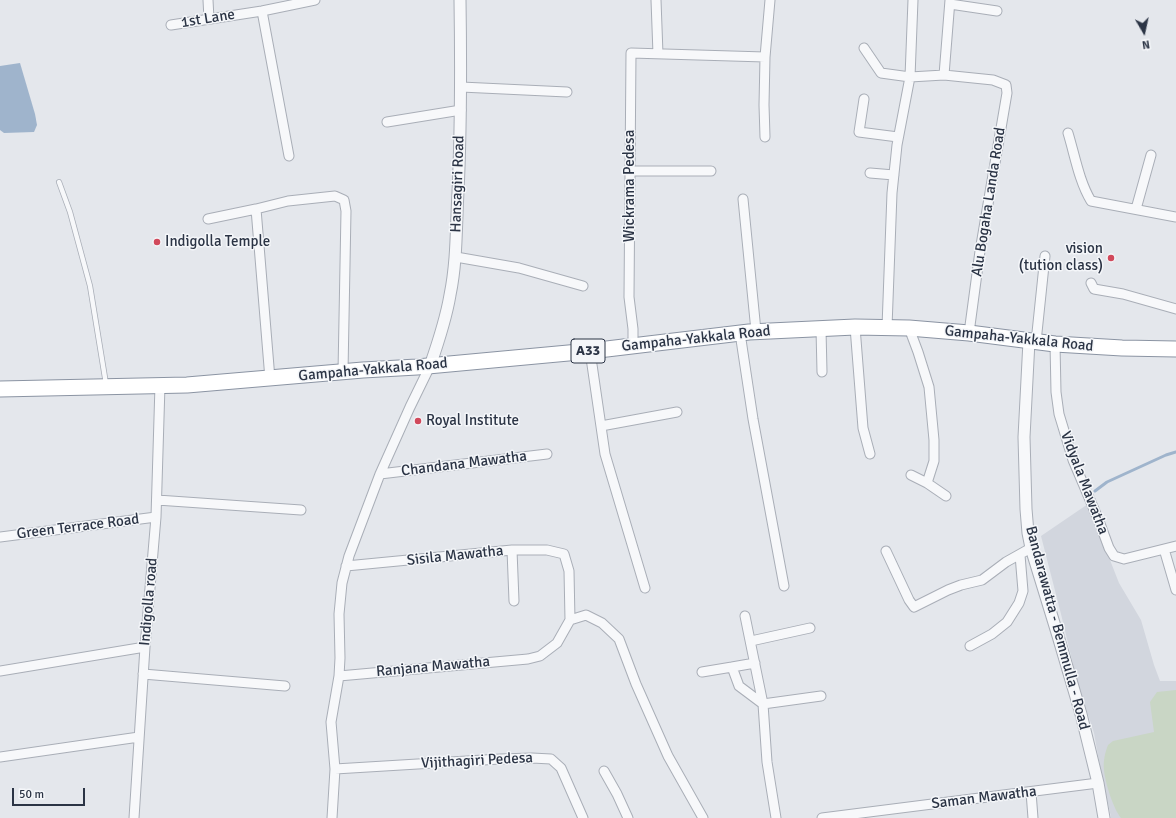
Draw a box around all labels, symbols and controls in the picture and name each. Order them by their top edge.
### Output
street label: 1st Lane [180,6,236,32]
north arrow [1124,12,1164,52]
text: N [1141,37,1151,51]
street label: Alu Bogaha Landa Road [968,126,1010,278]
street label: Wickrama Pedesa [621,130,639,242]
street label: Hansagiri Road [447,135,469,233]
place label: Indigolla Temple [165,233,270,251]
marker: Indigolla Temple [152,237,162,247]
place label: vision (tution class) [1019,240,1103,275]
marker: vision (tution class) [1106,253,1116,263]
street label: Gampaha-Yakkala Road [621,322,771,356]
street label: Gampaha-Yakkala Road [944,322,1094,356]
road number: A33 [571,339,605,363]
street label: Gampaha-Yakkala Road [298,355,448,385]
place label: Royal Institute [426,412,519,430]
marker: Royal Institute [413,416,423,426]
street label: Vidyala Mawatha [1056,429,1112,537]
street label: Chandana Mawatha [400,447,528,481]
street label: Green Terrace Road [16,511,140,543]
street label: Bandarawatta - Bemmulla - Road [1021,524,1093,732]
street label: Sisila Mawatha [406,542,504,570]
street label: Indigolla road [136,557,162,647]
street label: Ranjana Mawatha [375,653,491,681]
street label: Vijithagiri Pedesa [421,749,533,773]
scale bar [14,780,87,806]
street label: Saman Mawatha [930,783,1038,813]
text: 50 m [19,787,44,802]

